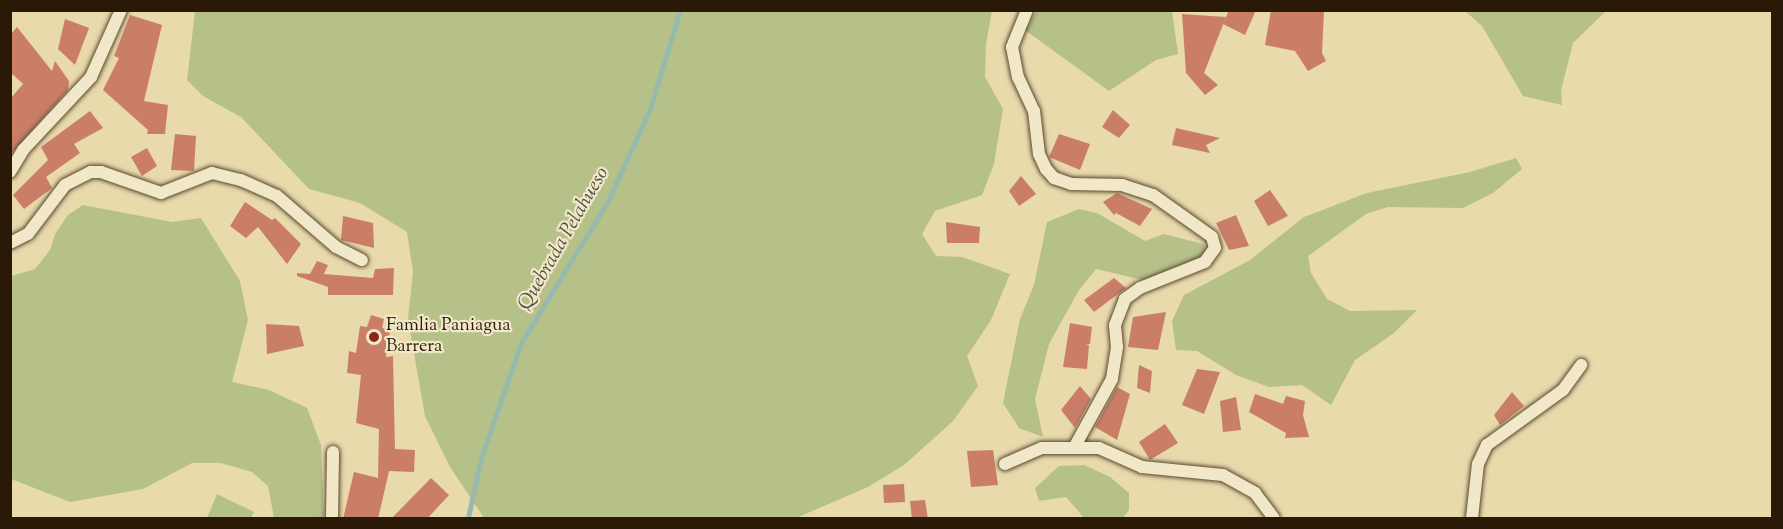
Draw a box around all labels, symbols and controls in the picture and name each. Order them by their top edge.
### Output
water label: Quebrada Pelahueso [513,163,615,315]
place label: Famlia Paniagua Barrera [386,316,511,358]
marker: Famlia Paniagua Barrera [367,330,381,344]

